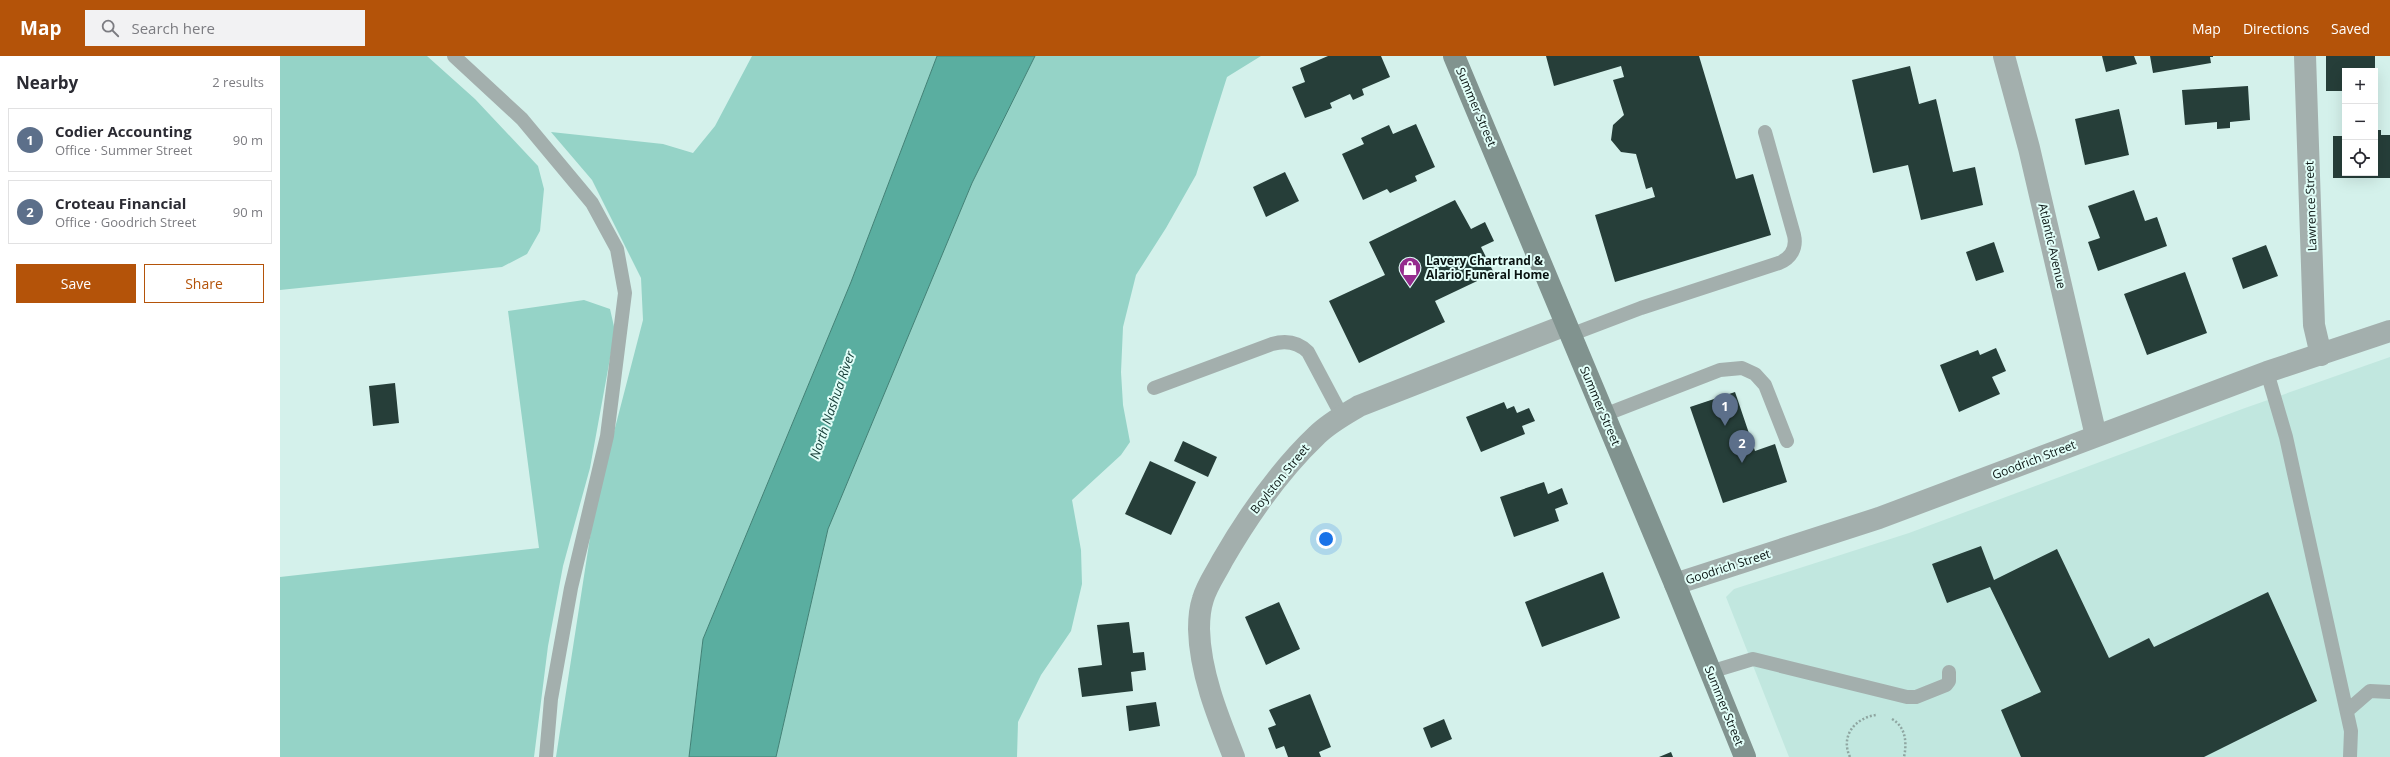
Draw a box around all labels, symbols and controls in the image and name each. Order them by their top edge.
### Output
search box [85,10,365,46]
text: Map [20,15,61,41]
icon: search [99,17,121,39]
text: Search here [131,18,215,38]
text: Map [2192,19,2221,38]
text: Directions [2243,19,2309,38]
text: Saved [2331,19,2370,38]
street label: Summer Street [1452,65,1501,149]
map controls [2342,68,2378,176]
button: + [2342,68,2378,104]
text: Nearby [16,71,78,94]
text: 2 results [212,73,264,91]
button: − [2342,104,2378,140]
text: Codier Accounting [55,121,192,141]
text: 1 [26,131,34,149]
text: 90 m [233,131,263,149]
button: locate [2342,140,2378,176]
text: Office · Summer Street [55,141,192,159]
street label: Lawrence Street [2300,161,2321,251]
text: Croteau Financial [55,193,186,213]
street label: Atlantic Avenue [2034,202,2071,290]
text: 2 [26,203,34,221]
text: 90 m [233,203,263,221]
text: Office · Goodrich Street [55,213,196,231]
place label: Lavery Chartrand & Alario Funeral Home [1426,252,1549,283]
shop icon: Lavery Chartrand & Alario Funeral Home [1397,255,1423,288]
button: Save [16,264,136,303]
button: Share [144,264,264,303]
water label: North Nashua River [805,348,859,461]
street label: Summer Street [1576,364,1625,448]
pin: 1 [1712,393,1738,426]
pin: 2 [1729,430,1755,463]
street label: Goodrich Street [1990,436,2078,483]
street label: Boylston Street [1246,440,1313,517]
your location [1316,529,1336,549]
street label: Goodrich Street [1683,545,1772,588]
street label: Summer Street [1701,663,1748,748]

